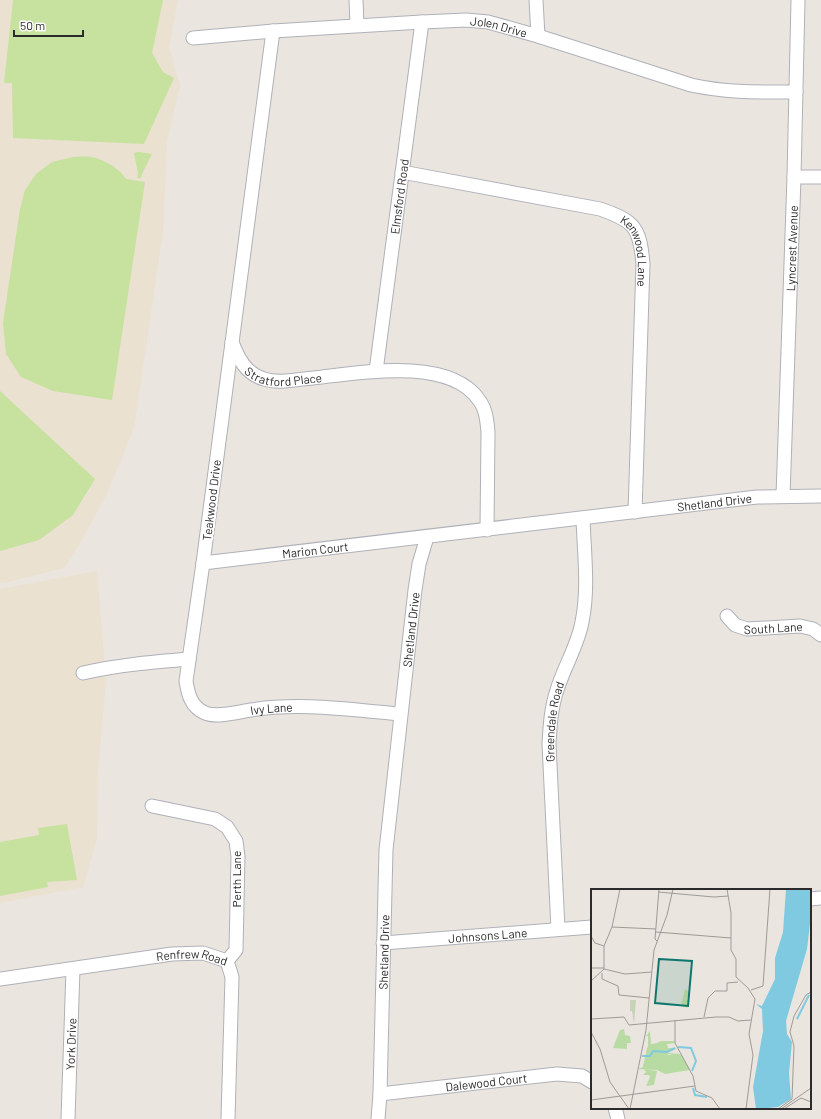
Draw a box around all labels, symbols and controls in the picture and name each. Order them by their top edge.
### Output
scale bar [14,12,83,38]
street label: Jolen Drive [470,13,529,40]
text: 50 m [20,18,45,32]
street label: Elmsford Road [387,158,411,235]
street label: Lyncrest Avenue [783,205,800,291]
street label: Kenwood Lane [618,212,650,287]
street label: Stratford Place [242,364,323,388]
street label: Teakwood Drive [199,459,223,541]
street label: Shetland Drive [676,491,753,513]
street label: Marion Court [281,539,349,561]
street label: Shetland Drive [399,591,422,668]
street label: South Lane [743,619,803,636]
street label: Greendale Road [542,679,566,762]
street label: Ivy Lane [249,700,293,717]
street label: Perth Lane [229,851,243,907]
inset map [591,889,811,1109]
street label: Shetland Drive [376,914,391,990]
street label: Johnsons Lane [448,925,528,945]
street label: Renfrew Road [155,946,229,968]
street label: York Drive [63,1018,78,1070]
street label: Dalewood Court [445,1070,528,1094]

